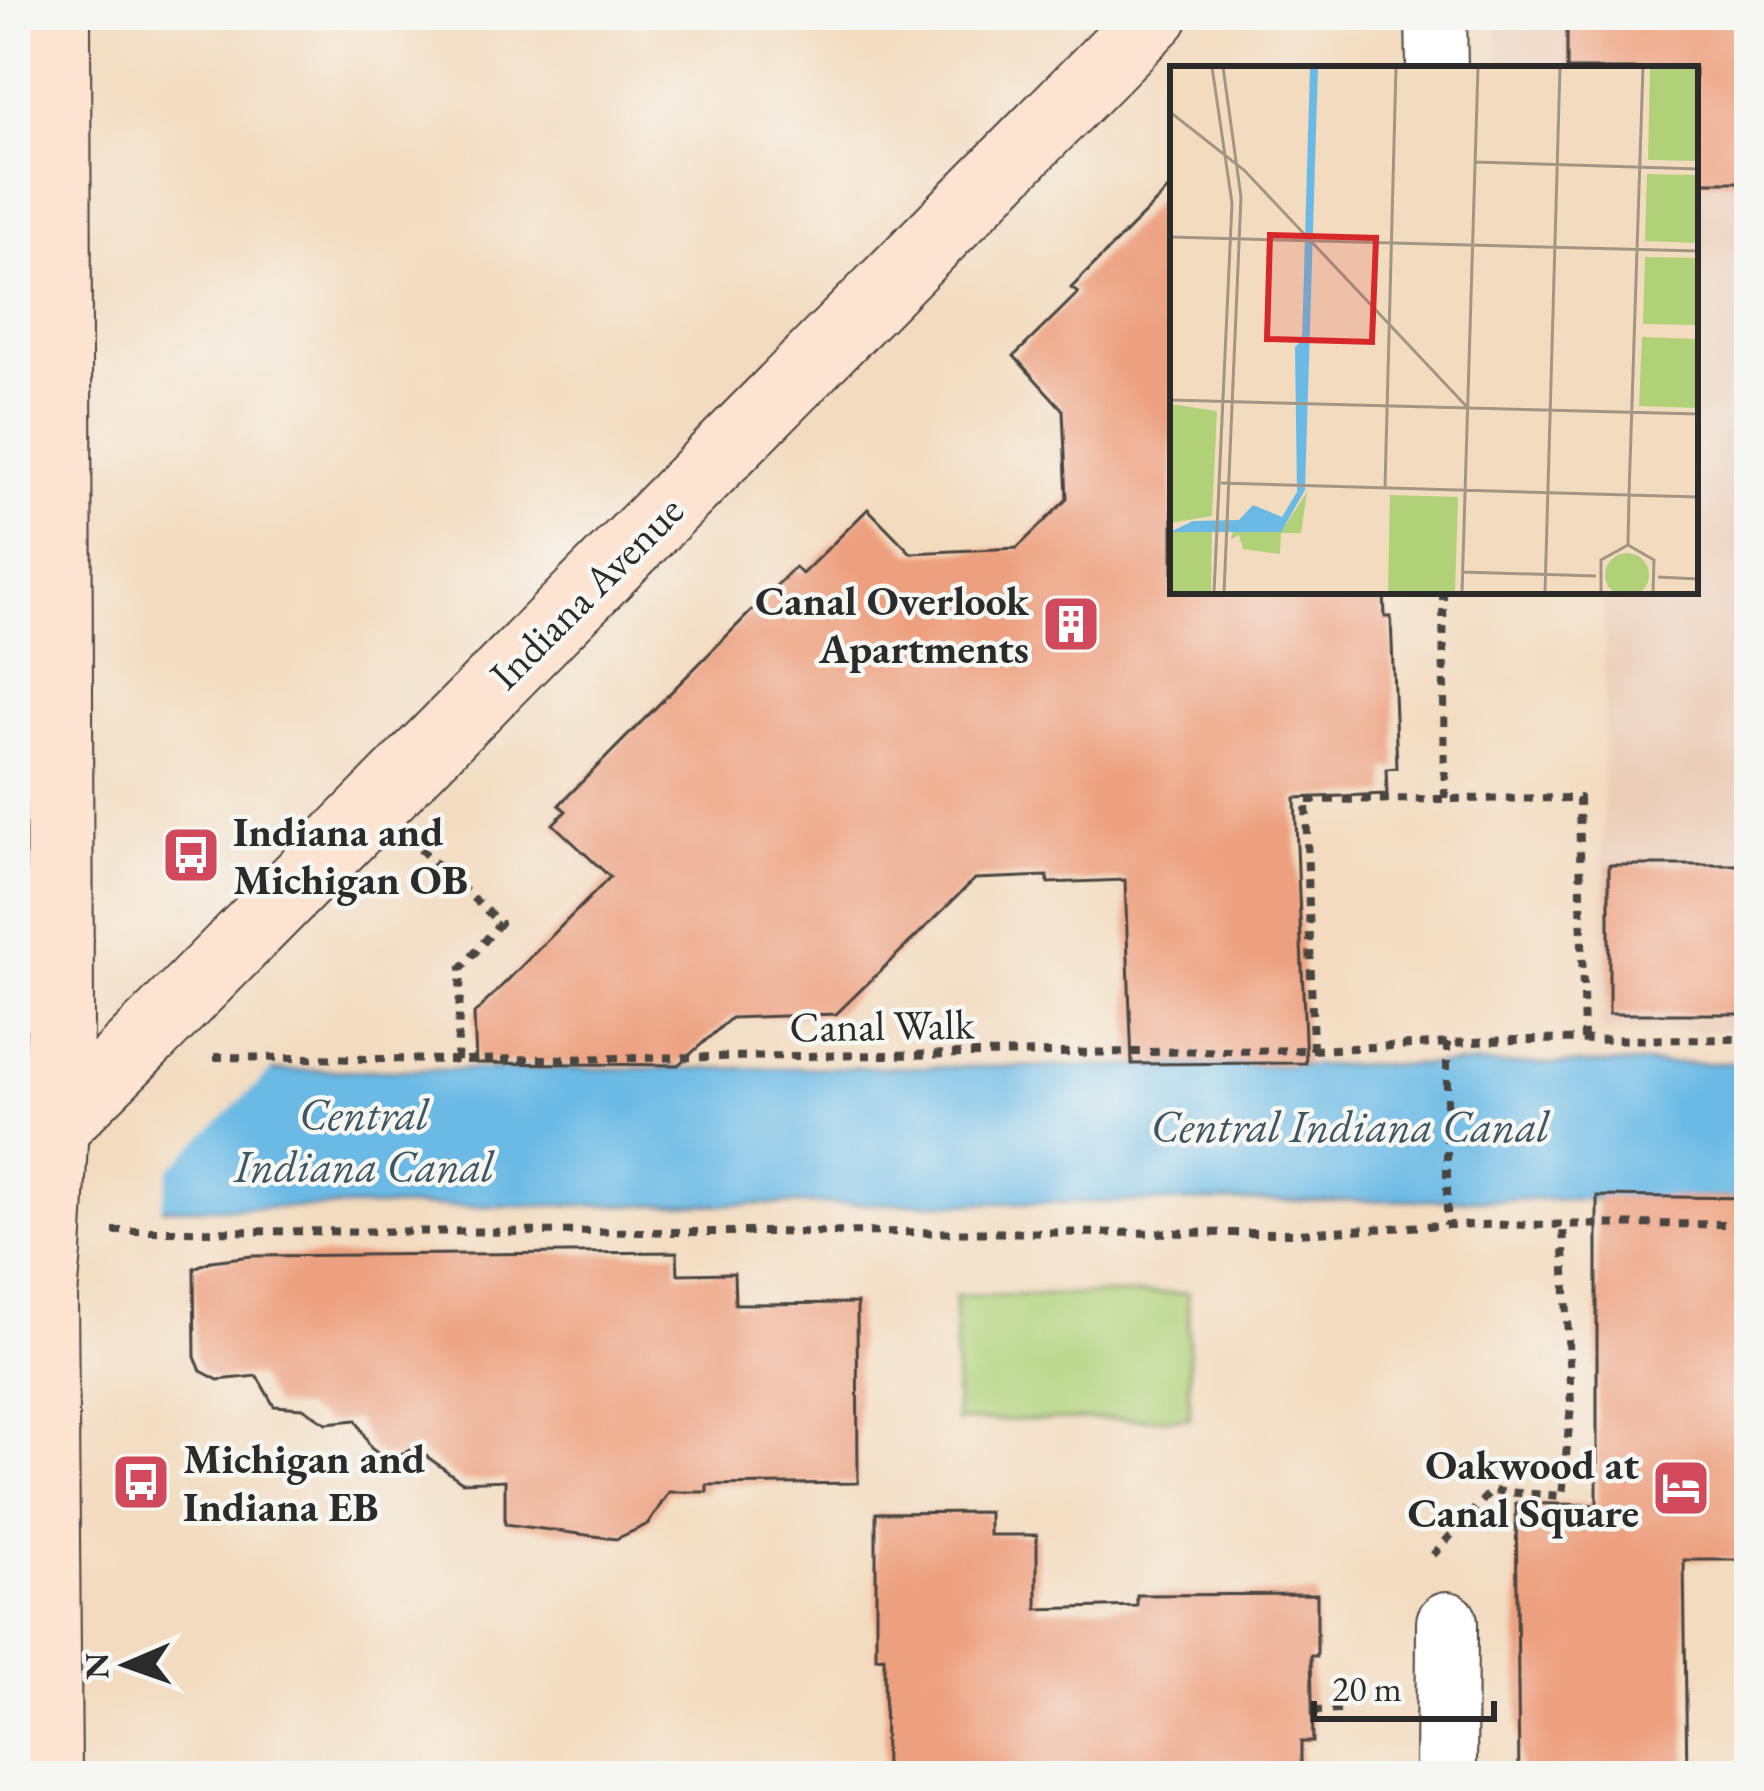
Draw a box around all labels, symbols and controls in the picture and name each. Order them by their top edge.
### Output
inset map [1170,66,1698,594]
street label: Indiana Avenue [478,484,695,701]
place label: Canal Overlook Apartments [755,573,1030,676]
building icon: Canal Overlook Apartments [1040,593,1102,655]
place label: Indiana and Michigan OB [233,804,468,907]
bus stop icon: Indiana and Michigan OB [160,824,222,886]
street label: Canal Walk [789,996,976,1055]
water label: Central Indiana Canal [233,1085,495,1195]
water label: Central Indiana Canal [1151,1097,1551,1155]
place label: Michigan and Indiana EB [183,1431,425,1534]
place label: Oakwood at Canal Square [1408,1437,1639,1540]
bus stop icon: Michigan and Indiana EB [110,1451,172,1513]
hotel icon: Oakwood at Canal Square [1650,1457,1712,1519]
north arrow [66,1605,186,1725]
scale bar [1314,1647,1494,1721]
text: N [75,1652,118,1680]
text: 20 m [1332,1665,1402,1712]

